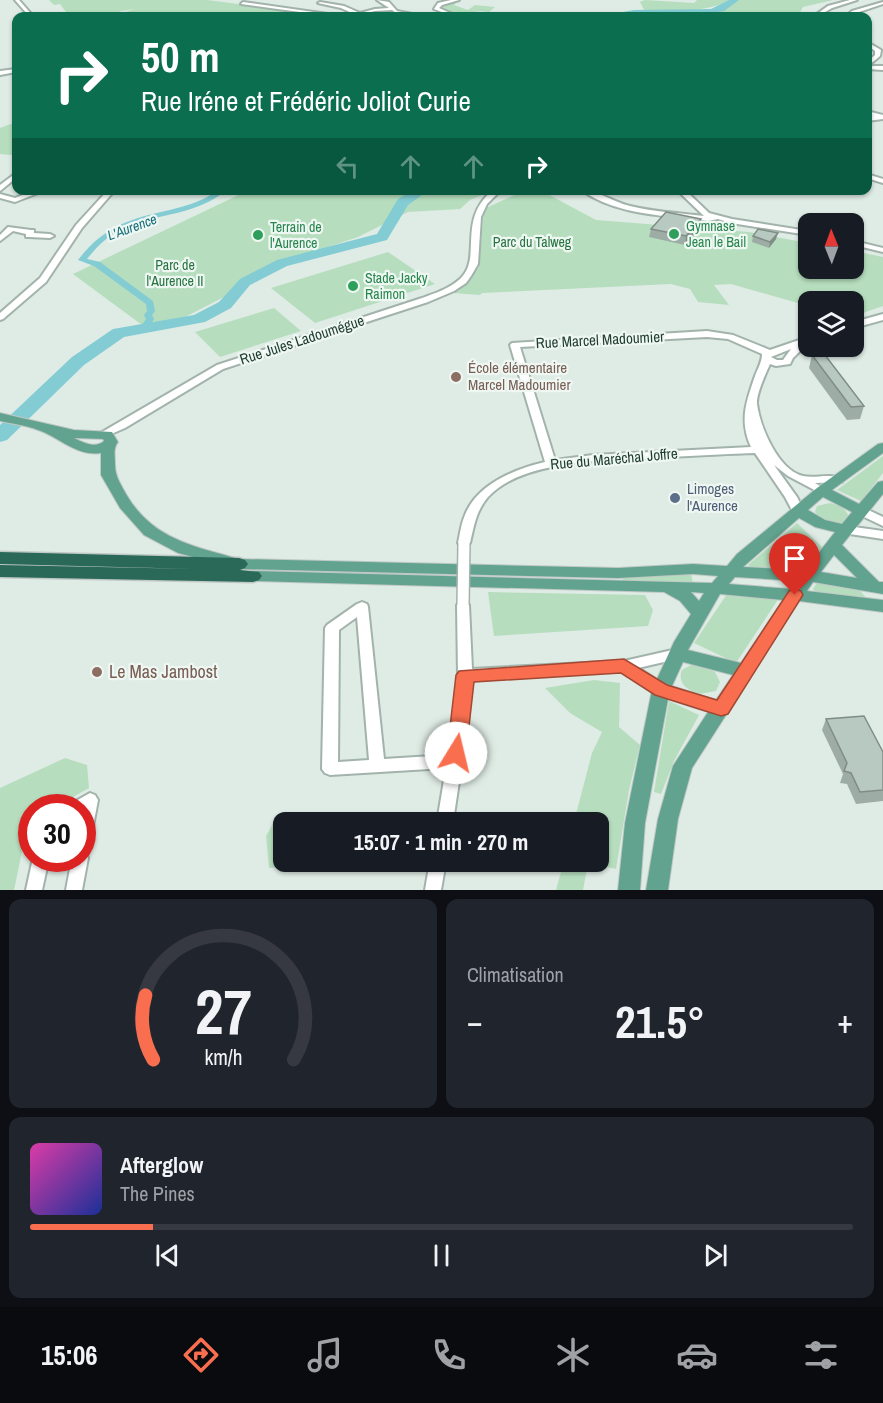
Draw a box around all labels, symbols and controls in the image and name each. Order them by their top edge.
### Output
text: 50 m [141,29,220,85]
icon: right [42,36,120,114]
text: Rue Iréne et Frédéric Joliot Curie [141,83,471,119]
icon: left [331,150,364,183]
icon: ahead [394,150,427,183]
icon: ahead [457,150,490,183]
icon: right [520,150,553,183]
water label: L'Aurence [105,210,159,244]
north arrow [798,213,864,279]
map controls [798,213,864,357]
place label: Gymnase Jean le Bail [686,217,746,251]
place label: Terrain de l'Aurence [270,218,322,252]
marker: Gymnase Jean le Bail [667,227,681,241]
marker: Terrain de l'Aurence [251,228,265,242]
park label: Parc du Talweg [493,233,572,251]
park label: Parc de l'Aurence II [146,256,204,290]
place label: Stade Jacky Raimon [365,269,428,303]
marker: Stade Jacky Raimon [346,279,360,293]
button: layers [798,291,864,357]
street label: Rue Jules Ladoumégue [237,309,367,370]
street label: Rue Marcel Madoumier [535,326,665,353]
place label: École élémentaire Marcel Madoumier [468,357,571,395]
marker: École élémentaire Marcel Madoumier [449,370,463,384]
street label: Rue du Maréchal Joffre [549,442,679,475]
place label: Limoges l'Aurence [687,478,738,516]
marker: Limoges l'Aurence [668,491,682,505]
pin [769,533,820,595]
icon: arrive [778,542,811,575]
place label: Le Mas Jambost [109,659,217,684]
marker: Le Mas Jambost [90,665,104,679]
position arrow [424,721,488,785]
speed limit sign: 30 [18,794,96,872]
text: 15:07 · 1 min · 270 m [354,827,528,857]
text: Climatisation [467,961,564,988]
text: 27 [195,969,251,1053]
text: 21.5° [615,991,705,1052]
text: − [467,999,483,1043]
text: + [837,999,853,1043]
text: km/h [204,1044,242,1073]
text: Afterglow [120,1150,203,1180]
text: The Pines [120,1180,195,1207]
icon: previous [151,1239,184,1272]
icon: pause [425,1239,458,1272]
icon: next [699,1239,732,1272]
icon: directions [180,1334,222,1376]
icon: music [304,1334,346,1376]
icon: phone [428,1334,470,1376]
icon: climate [552,1334,594,1376]
icon: car [676,1334,718,1376]
icon: filters [800,1334,842,1376]
text: 15:06 [41,1337,98,1373]

